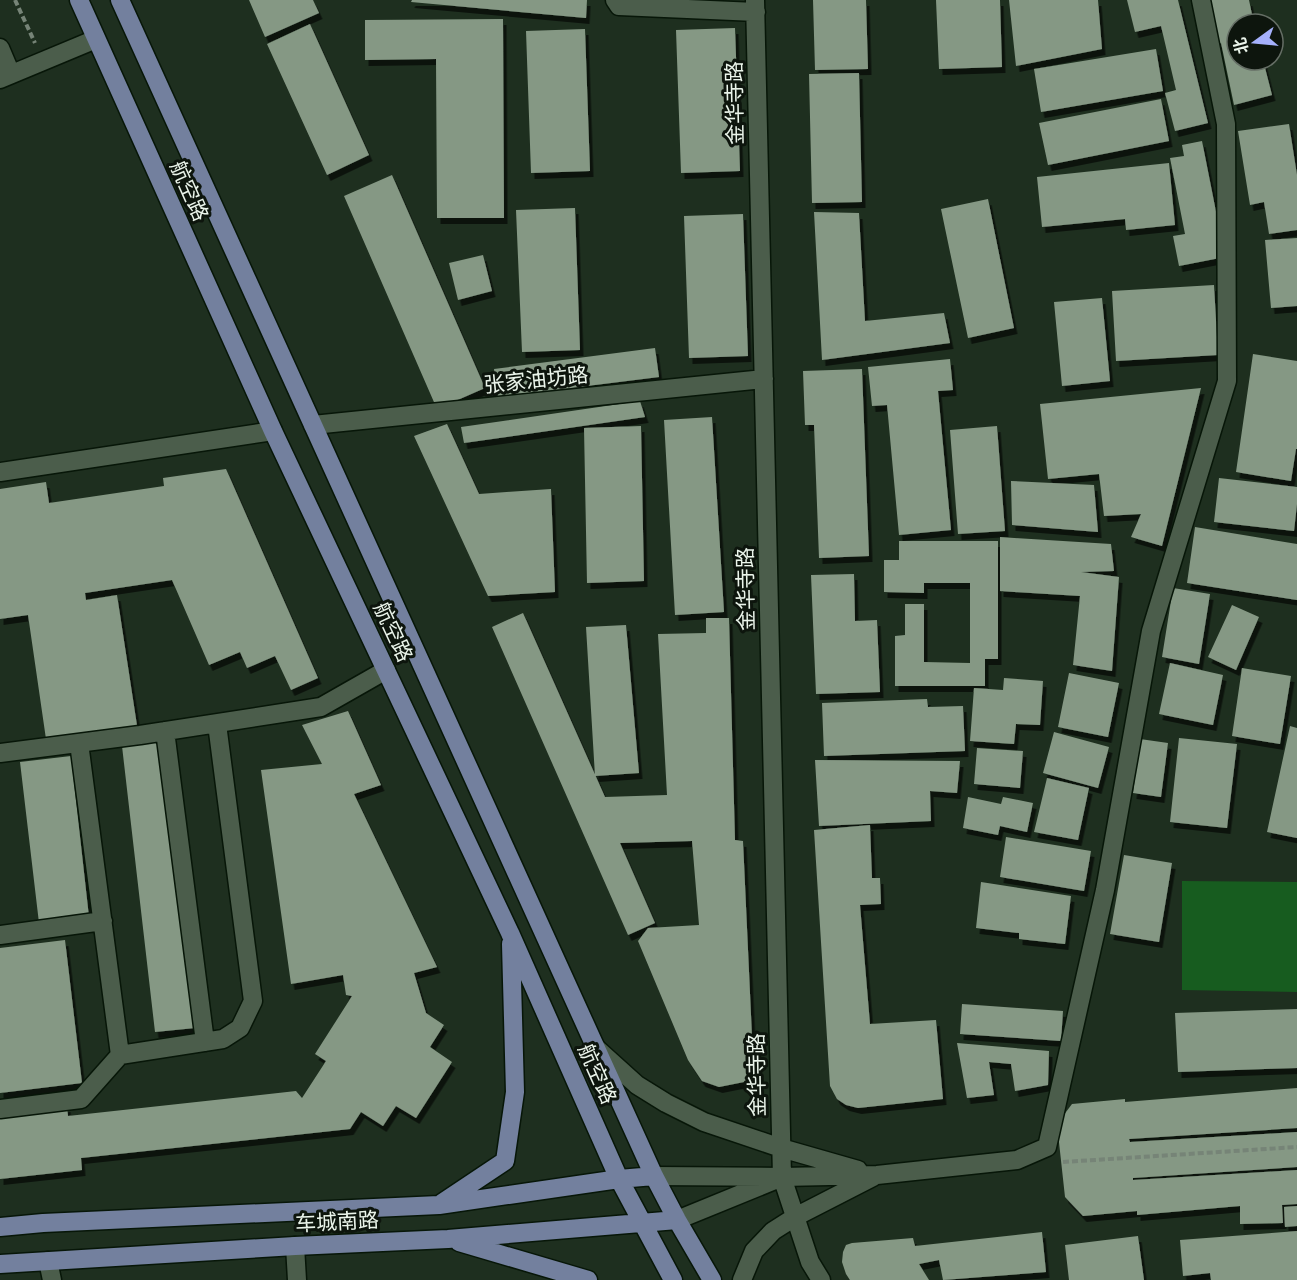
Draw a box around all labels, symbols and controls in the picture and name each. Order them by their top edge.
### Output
north arrow [1225,12,1285,72]
text: 北 [1228,35,1253,56]
street label: 金华寺路 [719,61,749,145]
street label: 航空路 [164,156,216,225]
street label: 张家油坊路 [482,360,590,398]
street label: 金华寺路 [730,547,760,631]
street label: 航空路 [368,597,420,666]
street label: 金华寺路 [741,1033,771,1117]
street label: 航空路 [572,1039,624,1108]
street label: 车城南路 [294,1205,380,1237]

